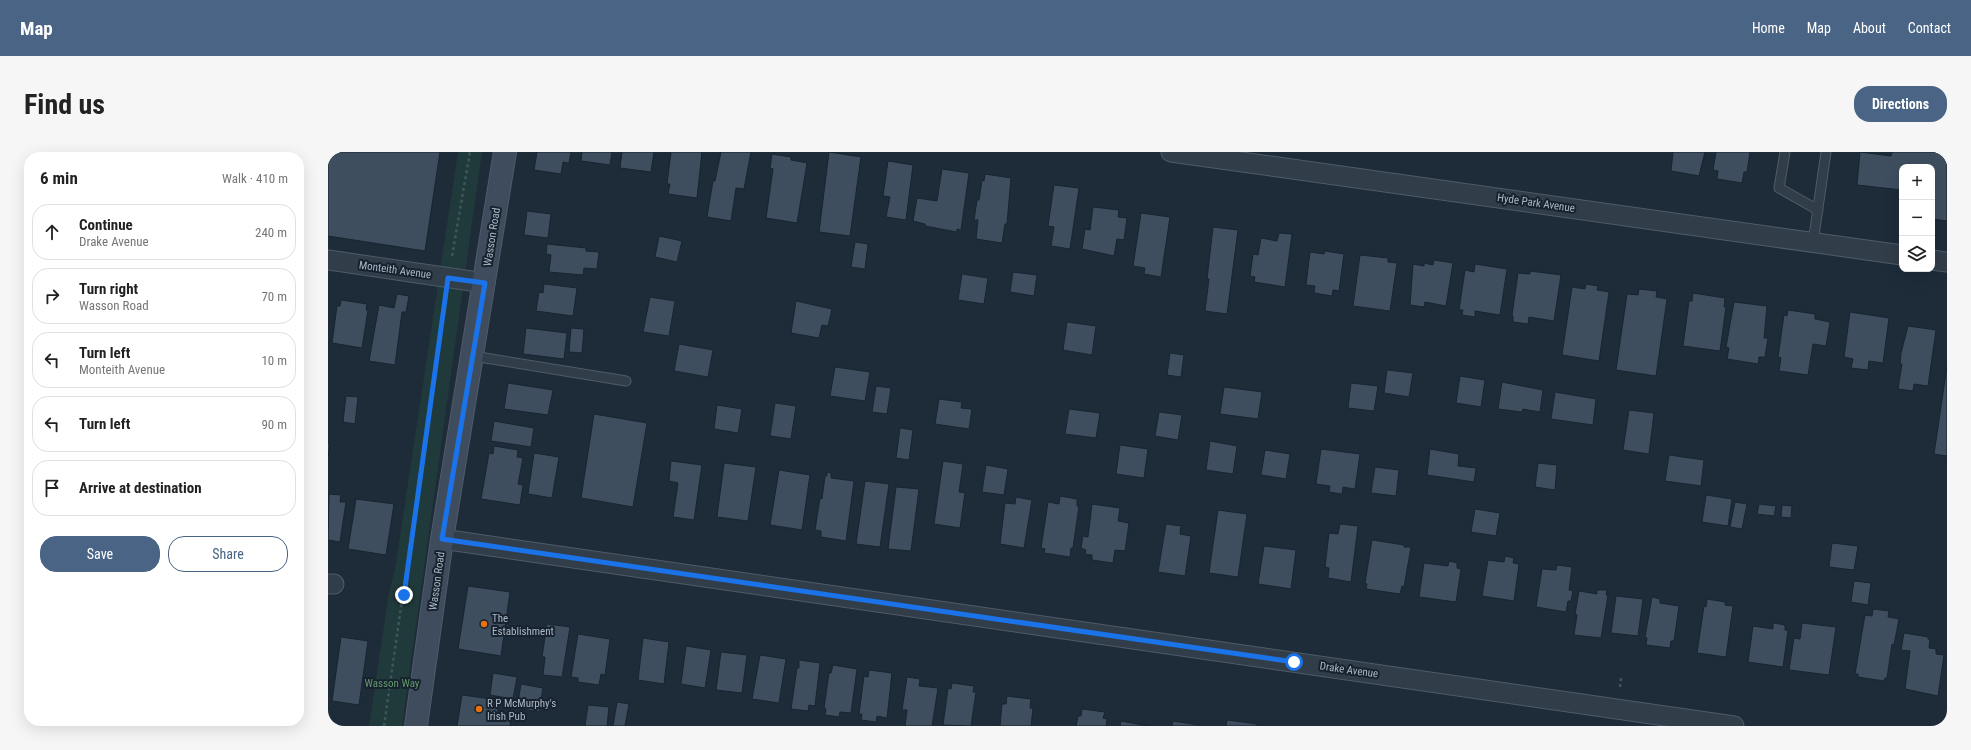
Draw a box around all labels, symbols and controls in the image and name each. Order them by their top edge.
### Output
text: Map [20,17,53,40]
text: Home [1752,20,1785,36]
text: Map [1807,20,1831,36]
text: About [1853,20,1886,36]
text: Contact [1908,20,1951,36]
button: Directions [1854,86,1947,122]
text: Find us [24,88,105,121]
map controls [1899,164,1935,272]
button: + [1899,164,1935,200]
text: 6 min [40,168,78,188]
text: Walk · 410 m [222,171,288,186]
street label: Hyde Park Avenue [1496,191,1576,215]
button: − [1899,200,1935,236]
street label: Wasson Road [481,207,503,267]
text: Continue [79,216,133,234]
icon: ahead [41,221,63,243]
text: 240 m [255,225,287,240]
text: Drake Avenue [79,234,149,249]
button: layers [1899,236,1935,272]
street label: Monteith Avenue [358,258,432,282]
text: Turn right [79,280,138,298]
icon: right [41,285,63,307]
text: 70 m [261,289,287,304]
text: Wasson Road [79,298,149,313]
text: Turn left [79,344,130,362]
icon: left [41,349,63,371]
text: 10 m [261,353,287,368]
text: Monteith Avenue [79,362,165,377]
icon: left [41,413,63,435]
text: Turn left [79,415,130,433]
text: 90 m [261,417,287,432]
icon: arrive [41,477,63,499]
text: Arrive at destination [79,479,202,497]
button: Save [40,536,160,572]
button: Share [168,536,288,572]
street label: Wasson Road [426,551,448,611]
route end [395,586,413,604]
place label: The Establishment [492,612,554,638]
marker: The Establishment [479,619,489,629]
route start [1285,653,1303,671]
street label: Drake Avenue [1319,659,1379,681]
park label: Wasson Way [365,677,420,690]
place label: R P McMurphy's Irish Pub [487,697,556,723]
marker: R P McMurphy's Irish Pub [474,704,484,714]

